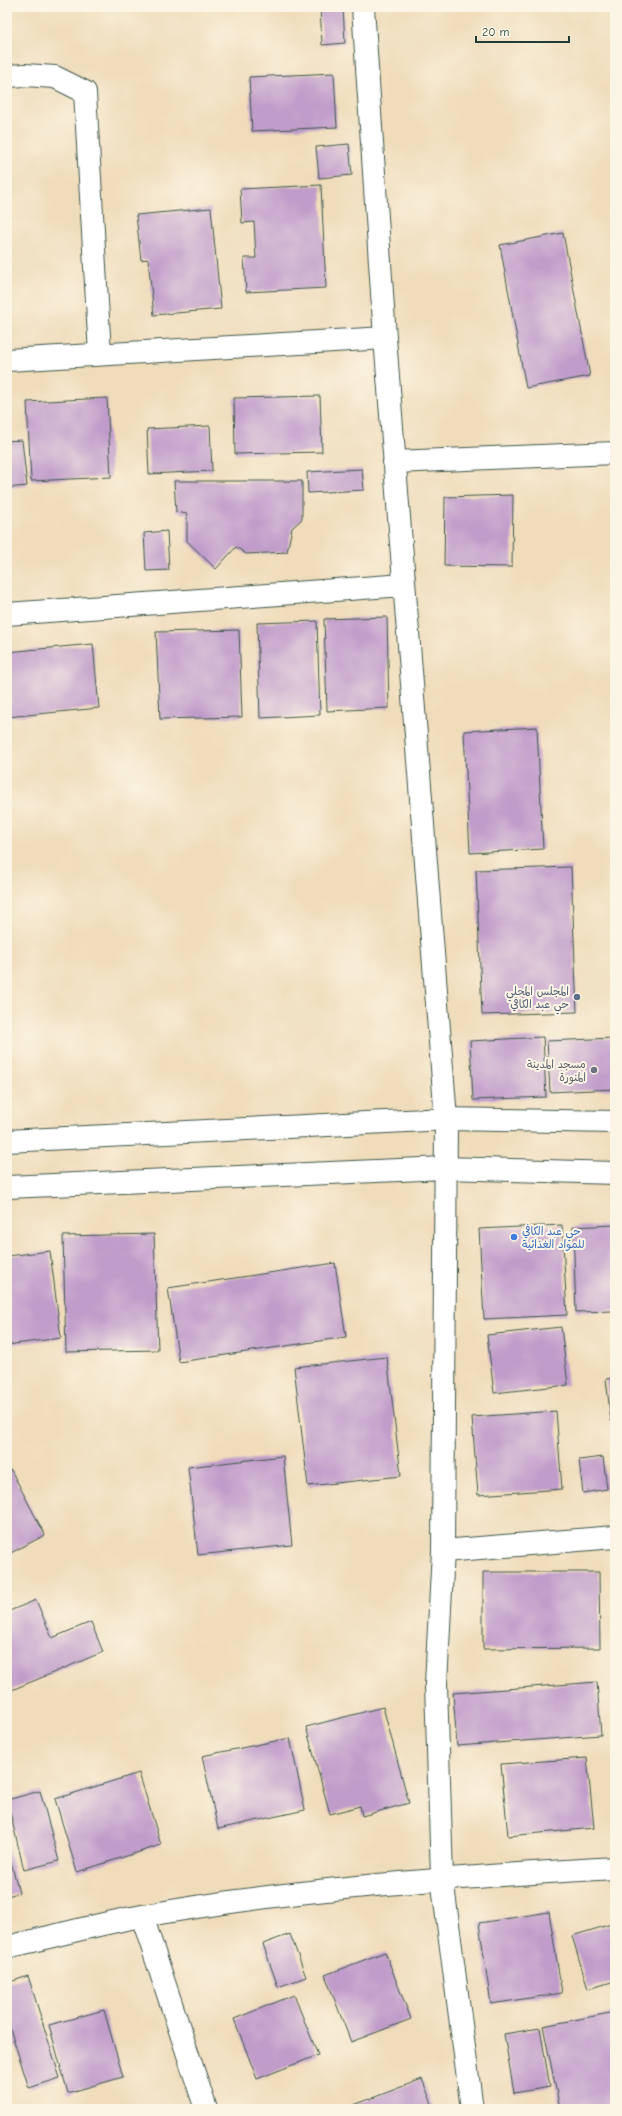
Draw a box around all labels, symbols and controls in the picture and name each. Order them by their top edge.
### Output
scale bar [476,18,569,44]
text: 20 m [482,25,510,39]
place label: المجلس المحلي حي عبد الكافي [506,985,569,1015]
marker: المجلس المحلي حي عبد الكافي [572,992,582,1002]
place label: مسجد المدينة المنورة [527,1058,586,1085]
marker: مسجد المدينة المنورة [589,1065,599,1075]
place label: حي عبد الكافي للمواد الغذائية [522,1223,585,1252]
marker: حي عبد الكافي للمواد الغذائية [509,1232,519,1242]

